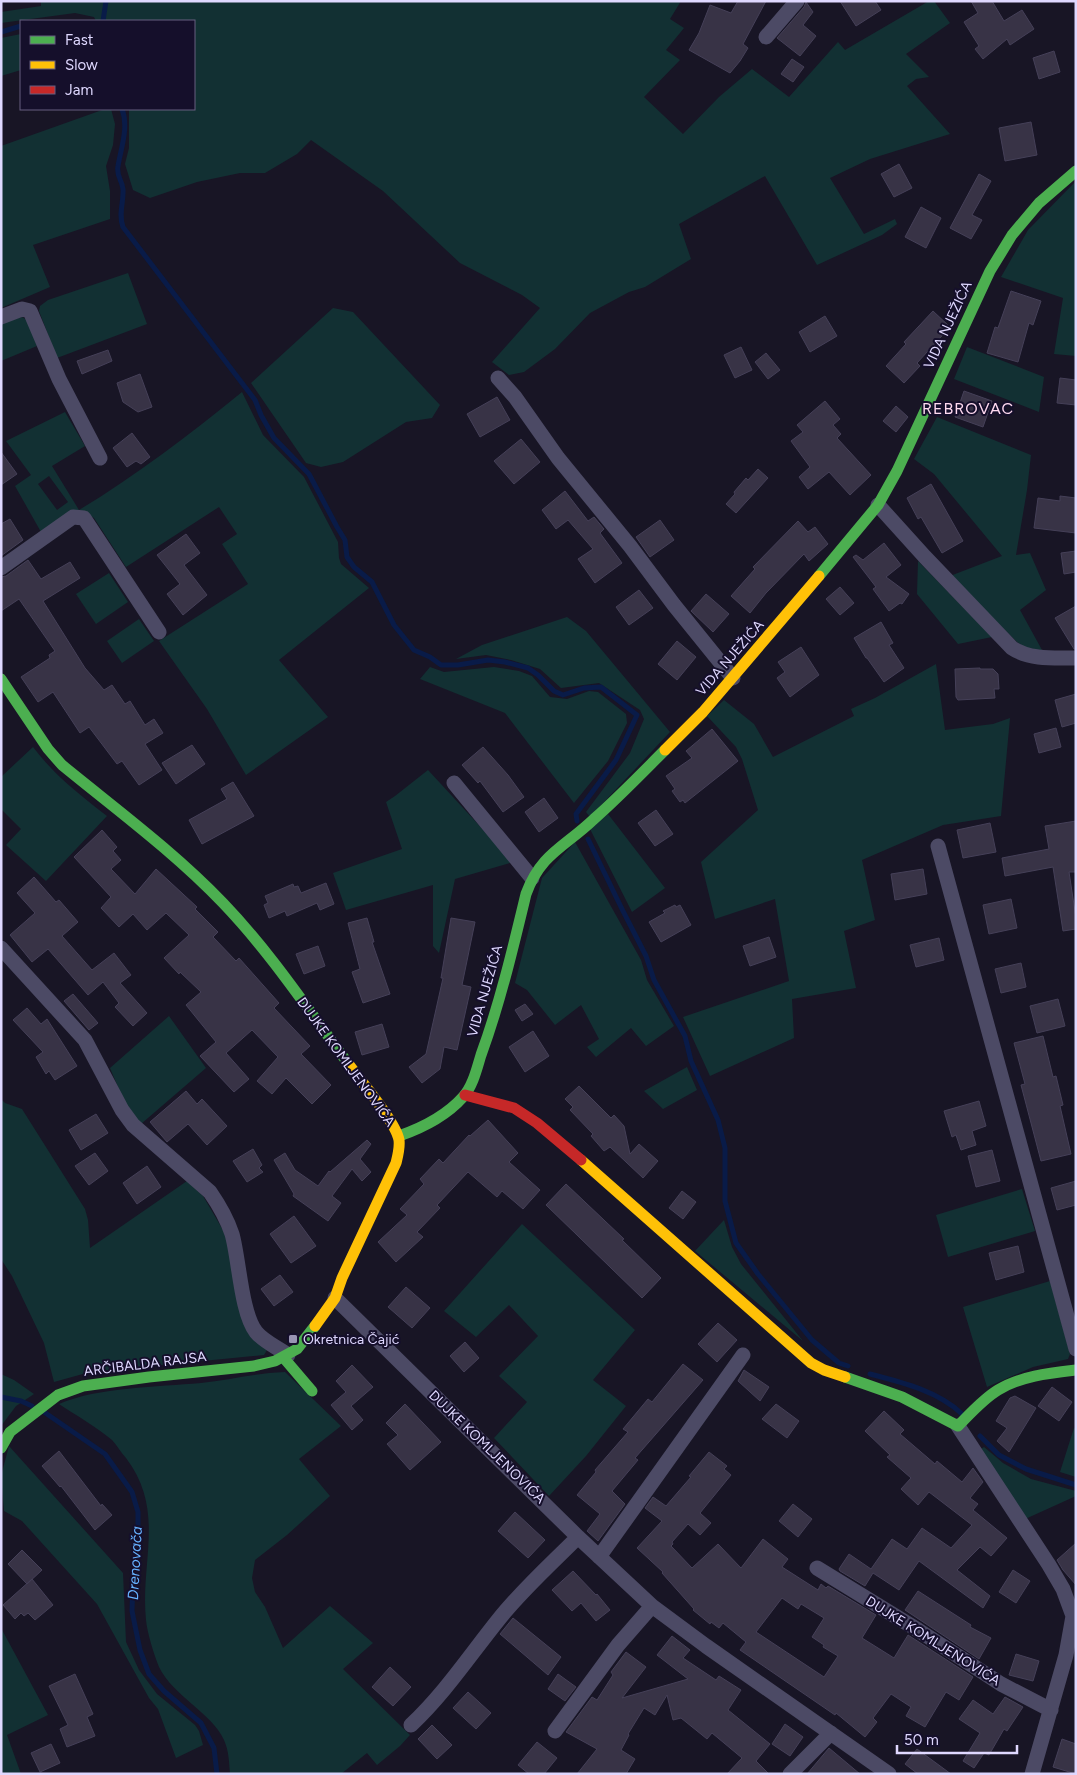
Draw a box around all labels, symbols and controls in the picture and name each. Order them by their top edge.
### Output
legend [20,20,195,110]
text: Fast [65,31,94,49]
text: Slow [65,56,98,74]
text: Jam [65,81,93,99]
street label: VIDA NJEŽIĆA [920,278,976,372]
district label: REBROVAC [922,399,1014,418]
street label: VIDA NJEŽIĆA [693,616,768,699]
street label: VIDA NJEŽIĆA [464,943,506,1039]
street label: DUJKE KOMLJENOVIĆA [293,994,399,1130]
place label: Okretnica Čajić [303,1331,400,1348]
marker: Okretnica Čajić [287,1333,299,1345]
street label: ARČIBALDA RAJSA [83,1348,208,1380]
street label: DUJKE KOMLJENOVIĆA [425,1387,549,1508]
water label: Drenovača [124,1525,146,1600]
street label: DUJKE KOMLJENOVIĆA [862,1593,1004,1690]
scale bar [897,1722,1017,1754]
text: 50 m [904,1731,939,1749]

